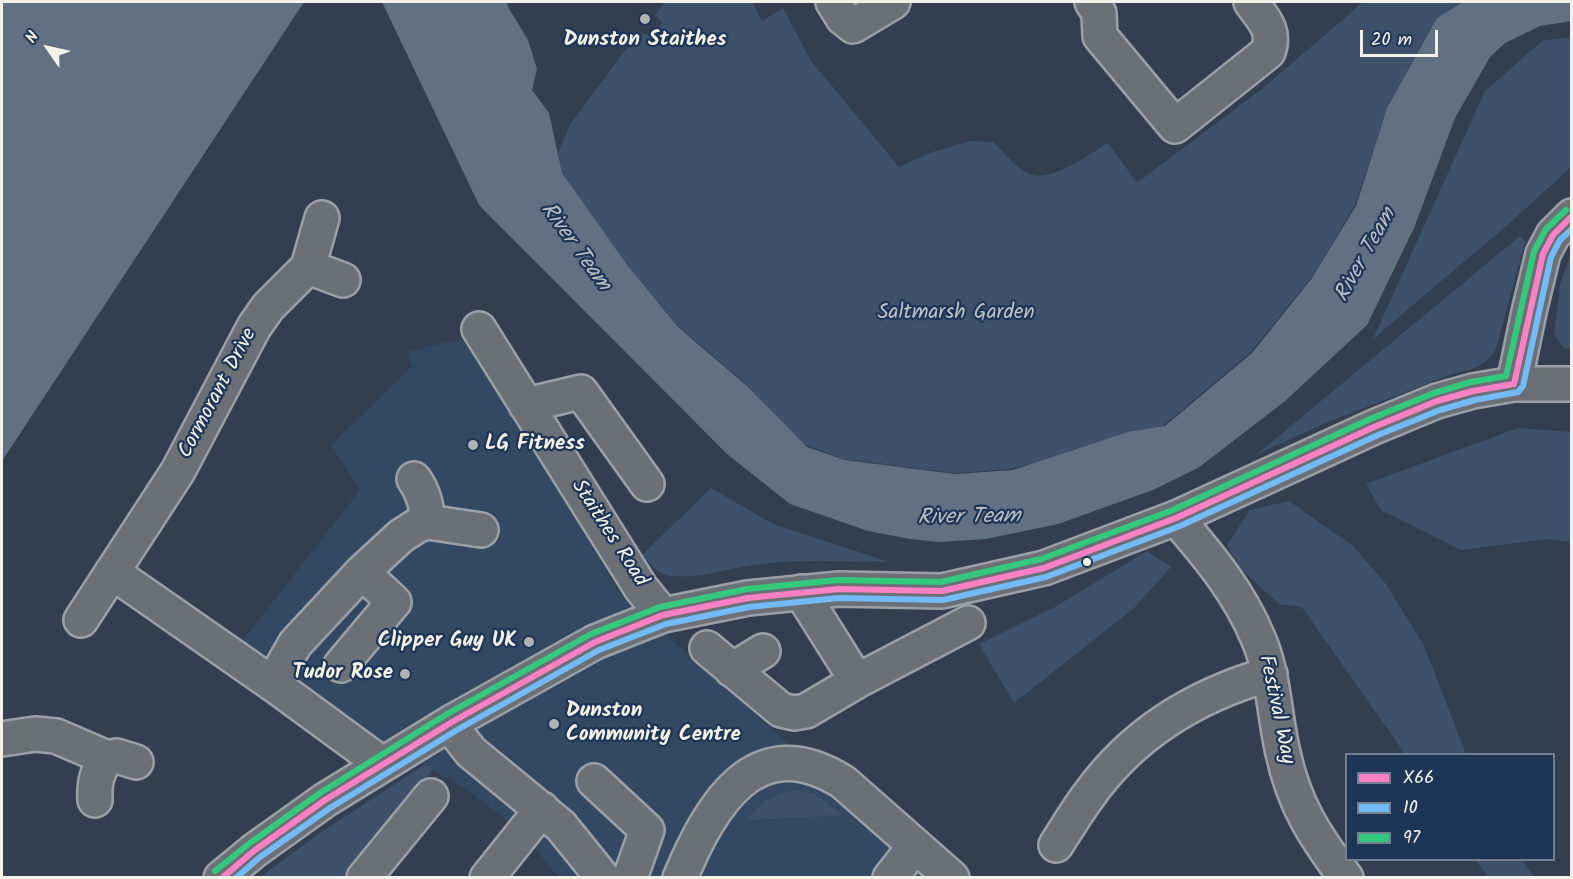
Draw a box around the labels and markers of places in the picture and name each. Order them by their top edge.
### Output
marker: Dunston Staithes [638,12,652,26]
place label: Dunston Staithes [564,28,726,54]
place label: LG Fitness [485,432,585,458]
marker: LG Fitness [466,438,480,452]
unlabelled marker [1081,556,1093,568]
place label: Clipper Guy UK [378,629,517,655]
marker: Clipper Guy UK [522,635,536,649]
place label: Tudor Rose [293,661,393,687]
marker: Tudor Rose [398,667,412,681]
place label: Dunston Community Centre [566,699,741,749]
marker: Dunston Community Centre [547,717,561,731]

